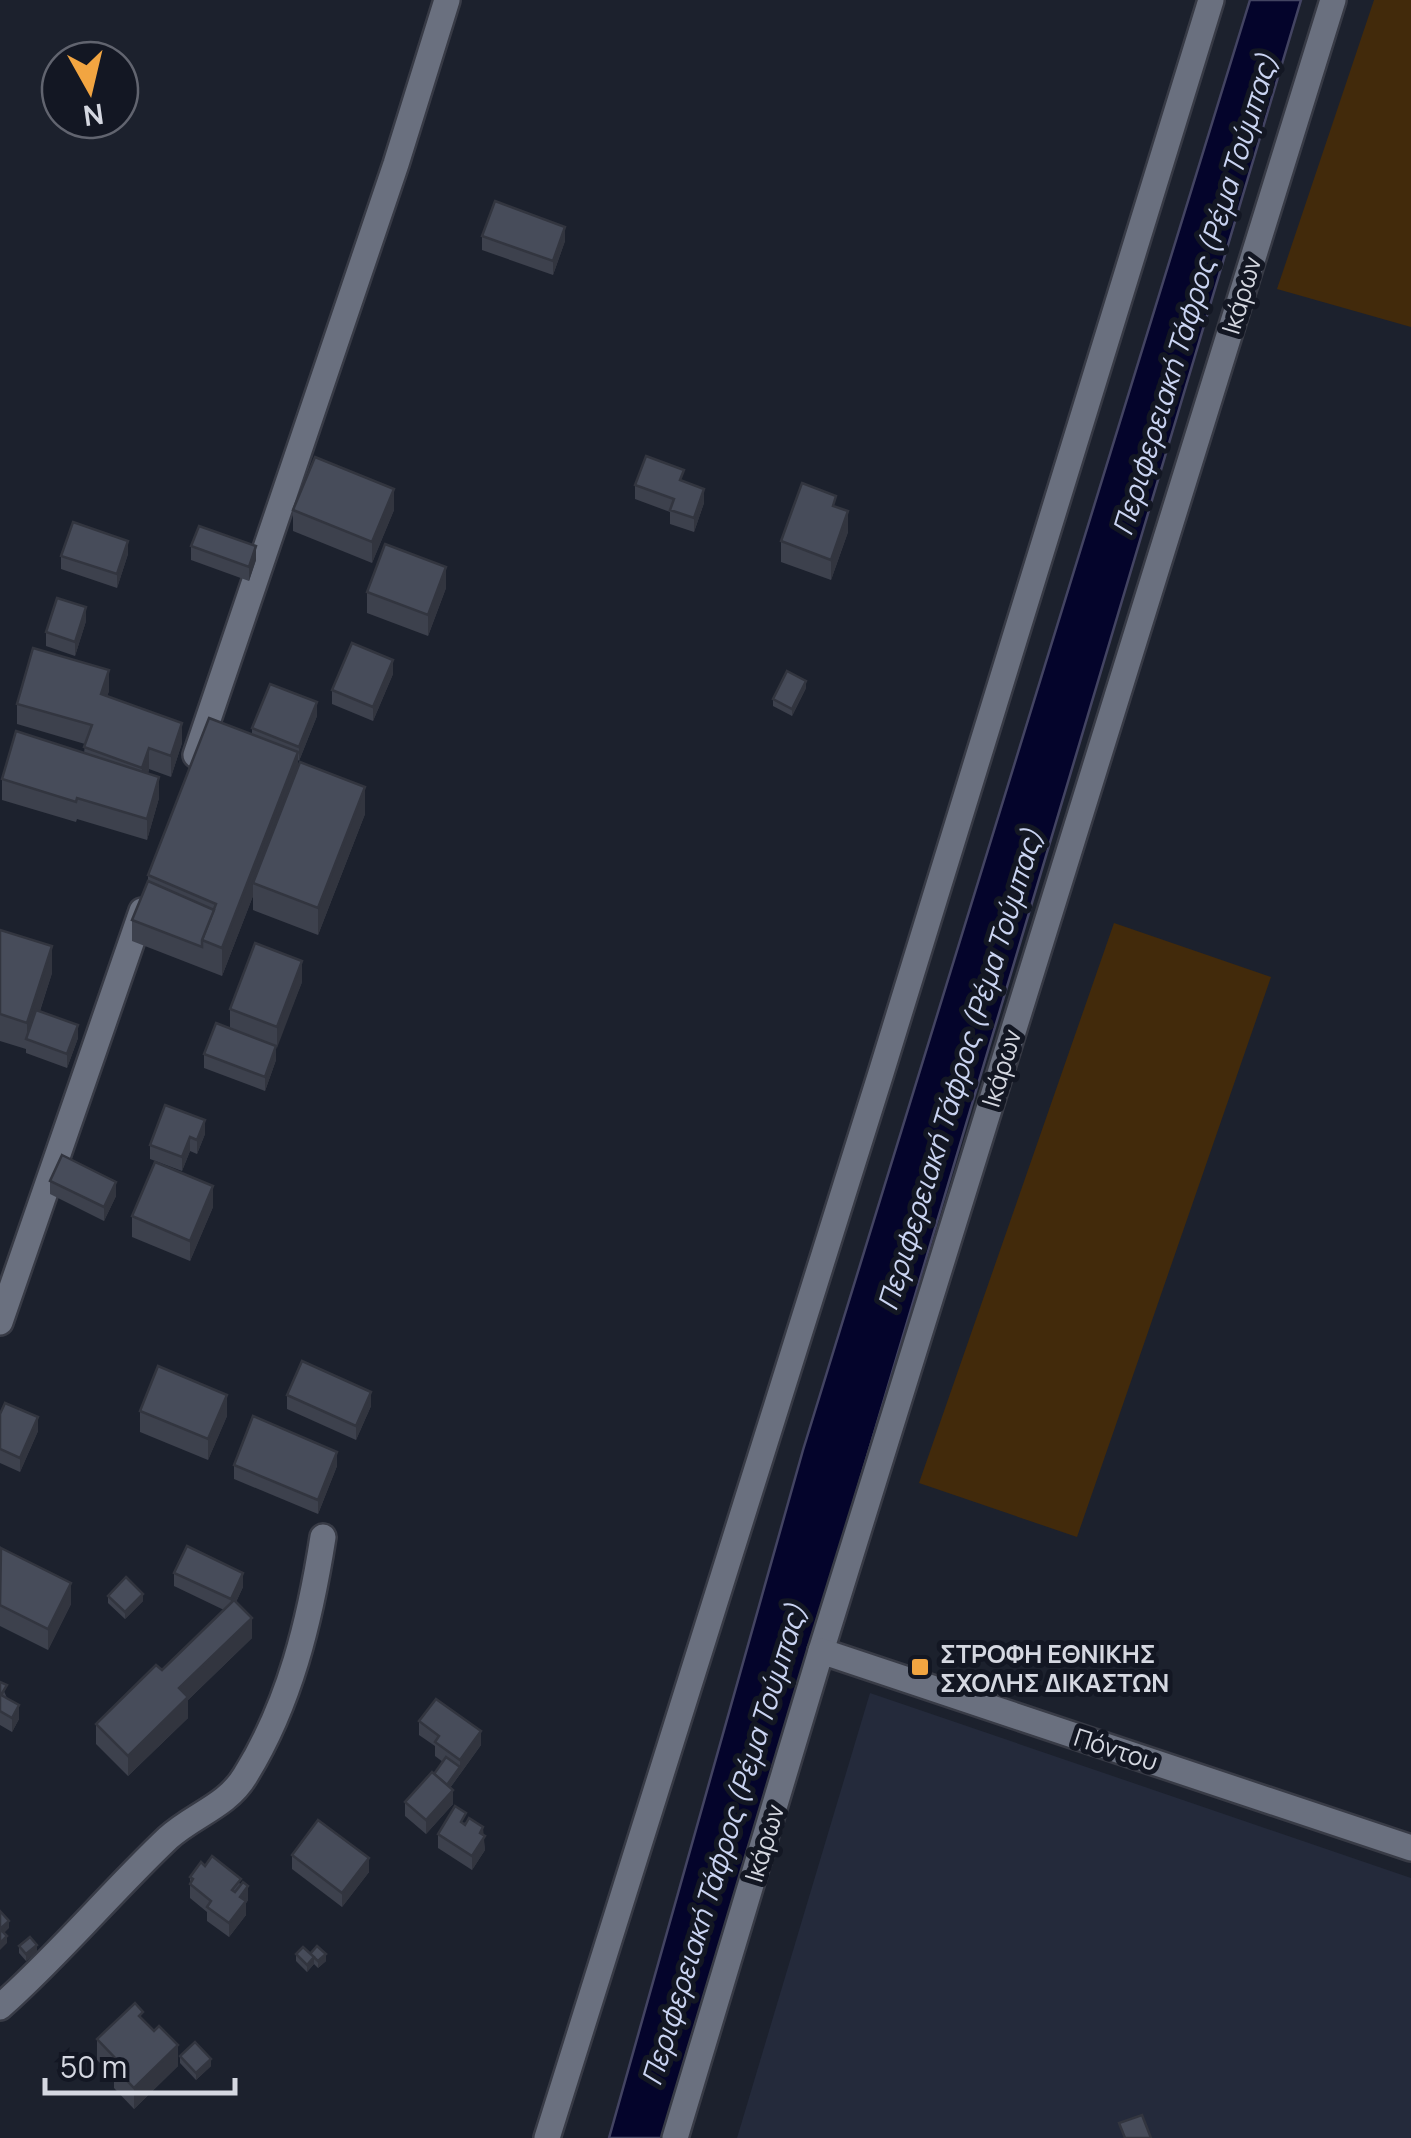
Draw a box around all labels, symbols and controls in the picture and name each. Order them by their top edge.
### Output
north arrow [40,40,140,140]
water label: Περιφερειακή Τάφρος (Ρέμα Τούμπας) [1102,49,1286,539]
text: N [81,96,106,136]
street label: Ικάρων [1213,251,1269,338]
water label: Περιφερειακή Τάφρος (Ρέμα Τούμπας) [867,824,1051,1314]
street label: Ικάρων [973,1024,1029,1111]
water label: Περιφερειακή Τάφρος (Ρέμα Τούμπας) [631,1599,815,2089]
place label: ΣΤΡΟΦΗ ΕΘΝΙΚΗΣ ΣΧΟΛΗΣ ΔΙΚΑΣΤΩΝ [940,1636,1169,1700]
marker: ΣΤΡΟΦΗ ΕΘΝΙΚΗΣ ΣΧΟΛΗΣ ΔΙΚΑΣΤΩΝ [909,1656,931,1678]
street label: Πόντου [1070,1719,1162,1779]
street label: Ικάρων [736,1799,792,1886]
scale bar [45,2033,235,2095]
text: 50 m [60,2046,127,2087]

